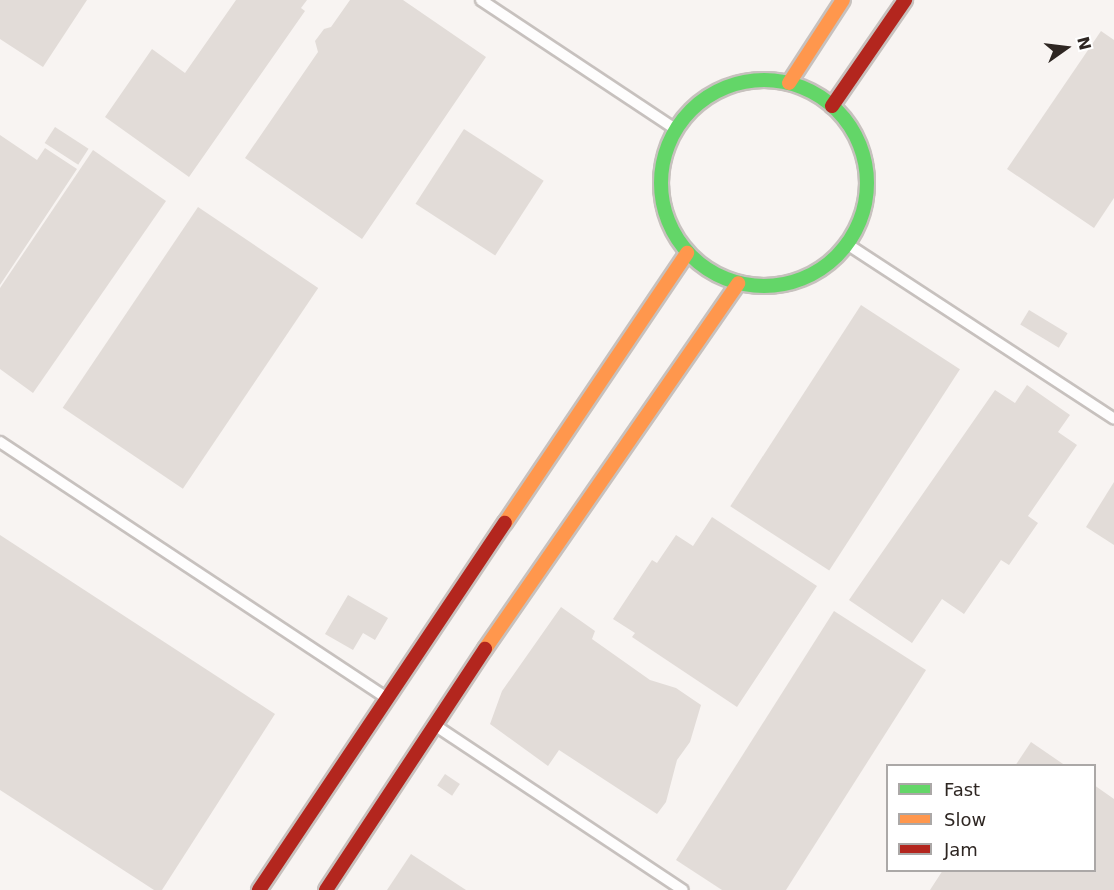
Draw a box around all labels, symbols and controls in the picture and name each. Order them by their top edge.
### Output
north arrow [1036,18,1096,78]
text: N [1073,35,1095,52]
legend [886,764,1096,872]
text: Fast [944,779,980,800]
text: Slow [944,809,986,830]
text: Jam [944,839,978,860]

